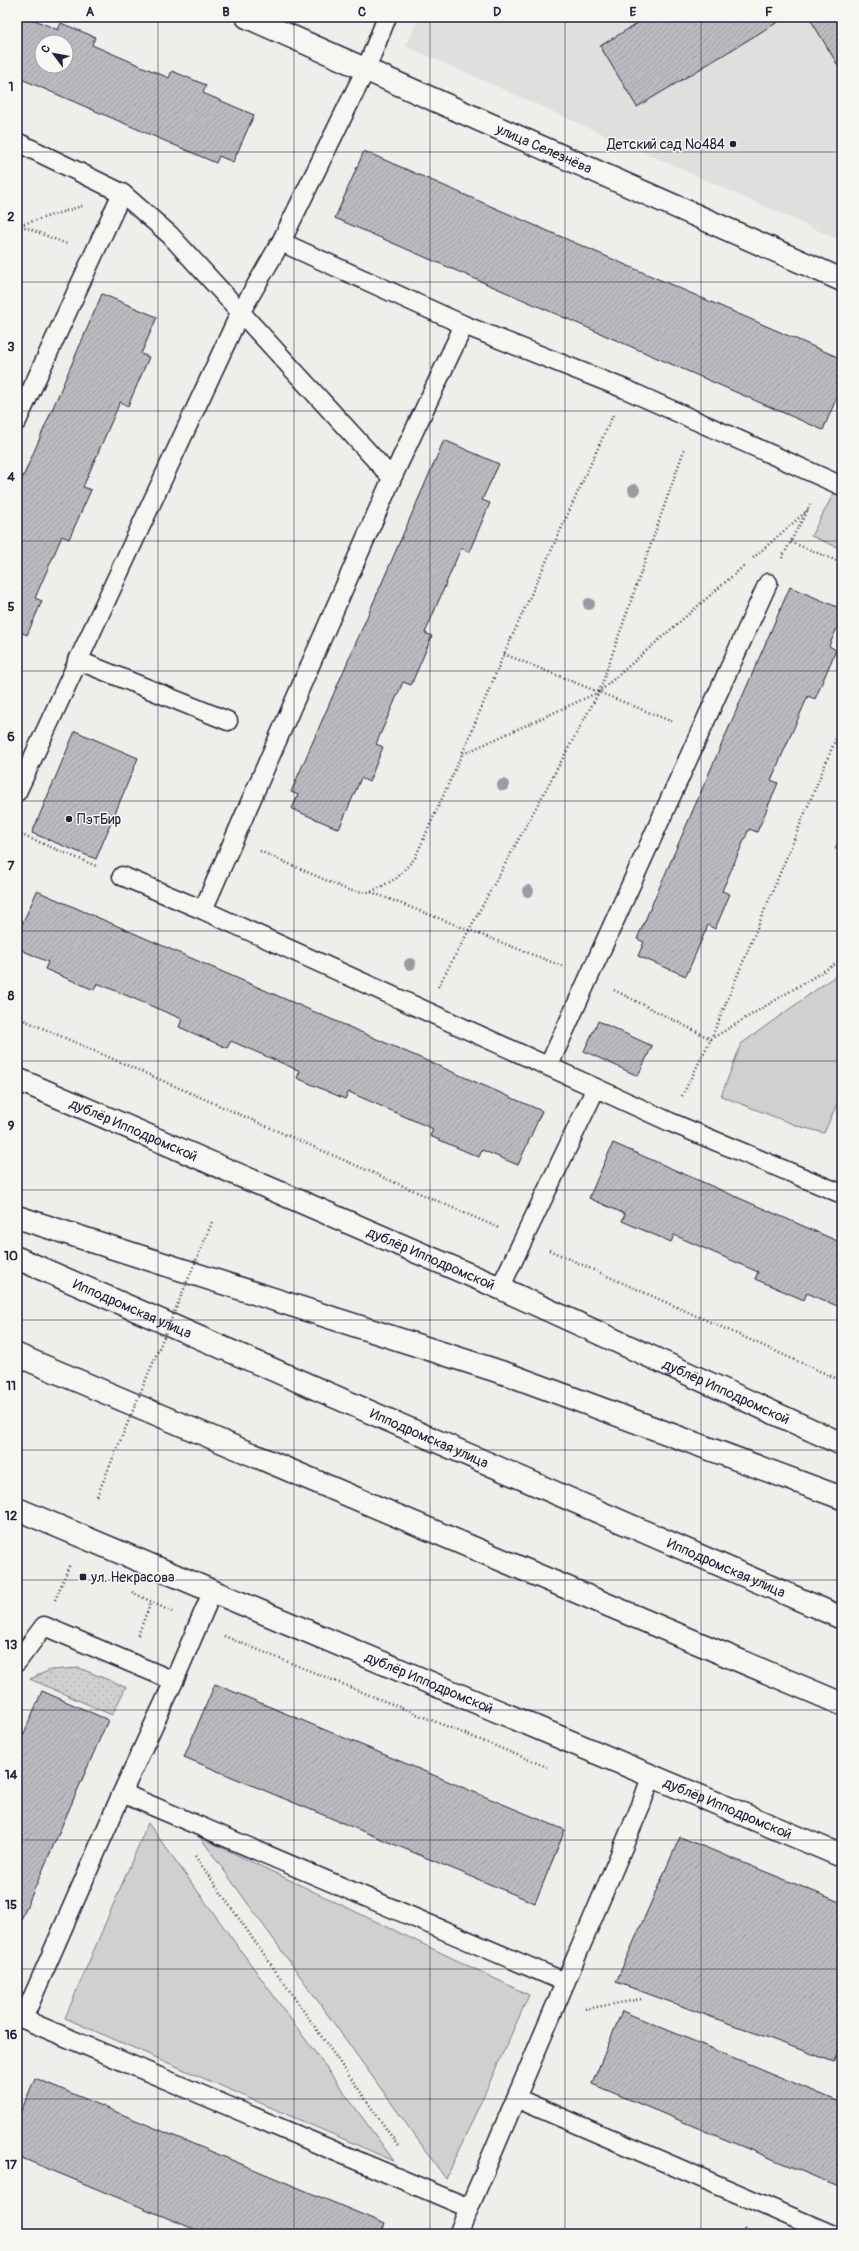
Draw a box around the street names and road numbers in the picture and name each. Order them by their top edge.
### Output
street label: улица Селезнёва [493,120,594,177]
street label: дублёр Ипподромской [67,1095,200,1165]
street label: дублёр Ипподромской [364,1223,497,1294]
street label: Ипподромская улица [70,1276,194,1342]
street label: дублёр Ипподромской [660,1355,792,1428]
street label: Ипподромская улица [367,1405,491,1472]
street label: Ипподромская улица [664,1535,788,1601]
street label: дублёр Ипподромской [362,1648,496,1717]
street label: дублёр Ипподромской [661,1774,794,1843]

